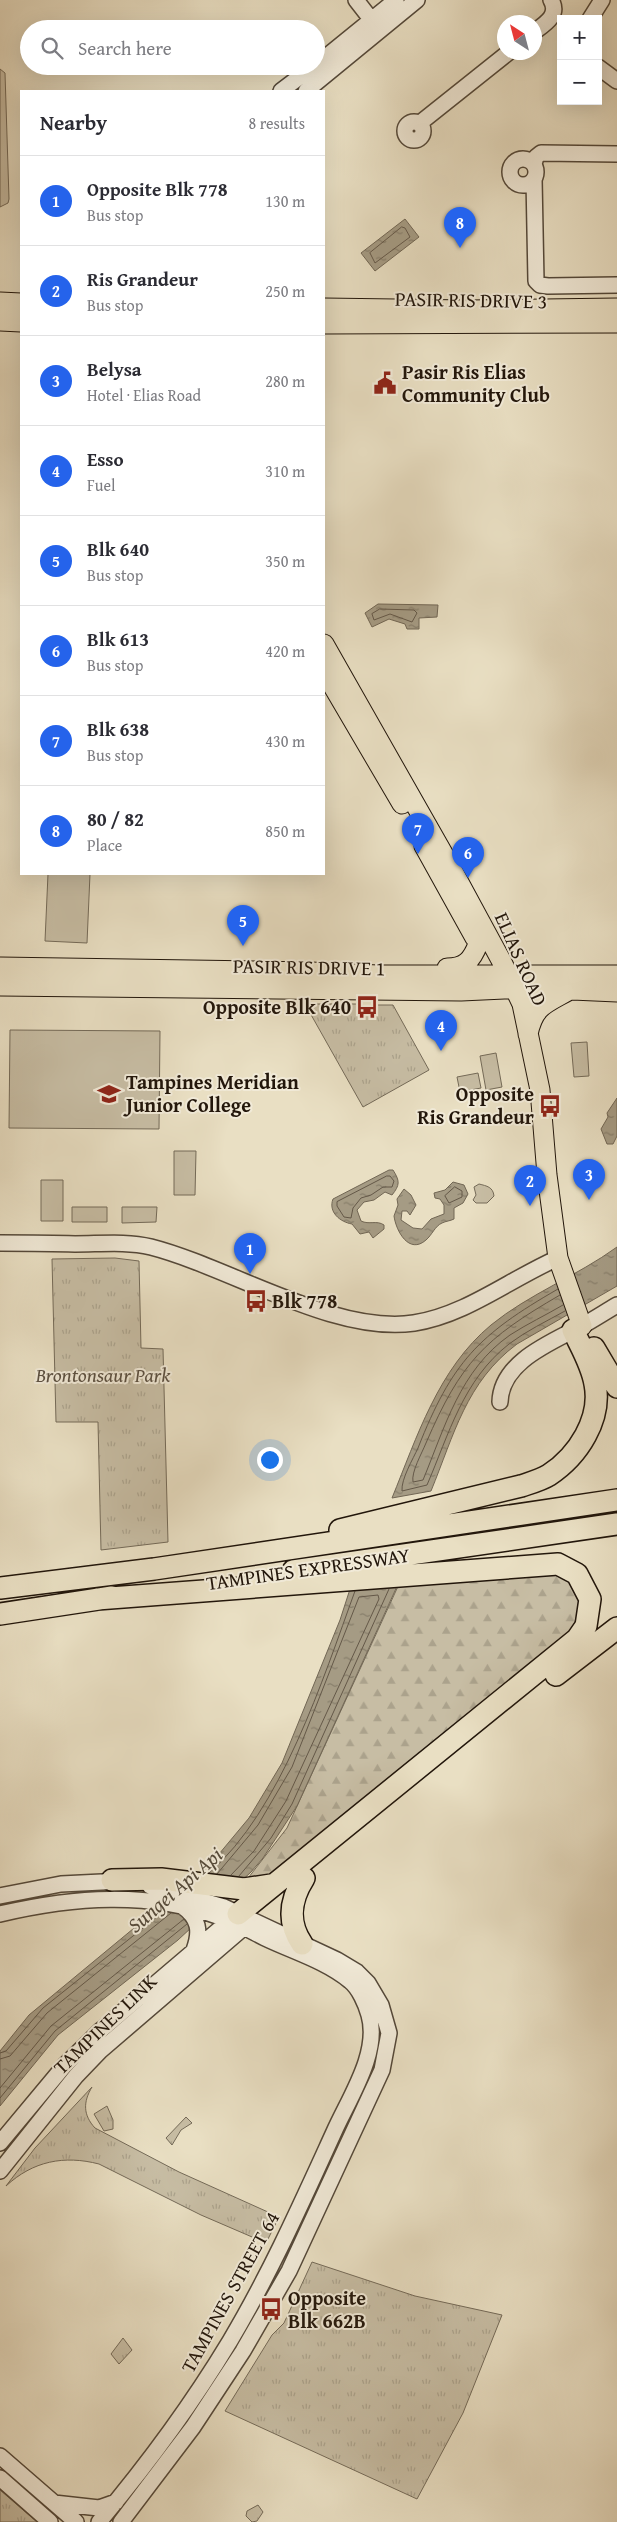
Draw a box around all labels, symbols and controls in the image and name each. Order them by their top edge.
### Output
north arrow [497,15,542,60]
map controls [557,15,602,105]
button: + [557,15,602,60]
search box [20,20,325,75]
icon: search [38,34,66,62]
text: Search here [78,34,172,62]
button: − [557,60,602,105]
text: Nearby [40,107,107,138]
text: 8 results [248,111,305,135]
text: Opposite Blk 778 [87,175,228,203]
text: 1 [52,189,60,213]
text: 130 m [265,189,305,213]
text: Bus stop [87,203,143,227]
pin: 8 [444,207,476,248]
text: Ris Grandeur [87,265,198,293]
text: 2 [52,279,60,303]
text: 250 m [265,279,305,303]
street label: PASIR RIS DRIVE 3 [395,284,547,315]
text: Bus stop [87,293,143,317]
text: Belysa [87,355,142,383]
place label: Pasir Ris Elias Community Club [402,357,550,409]
text: 3 [52,369,60,393]
text: 280 m [265,369,305,393]
public building icon: Pasir Ris Elias Community Club [372,370,398,396]
text: Hotel · Elias Road [87,383,201,407]
text: Esso [87,445,124,473]
text: 4 [52,459,60,483]
text: 310 m [265,459,305,483]
text: Fuel [87,473,115,497]
text: Blk 640 [87,535,149,563]
text: 5 [52,549,60,573]
text: 350 m [265,549,305,573]
text: Bus stop [87,563,143,587]
text: Blk 613 [87,625,149,653]
text: 6 [52,639,60,663]
text: 420 m [265,639,305,663]
text: Bus stop [87,653,143,677]
text: Blk 638 [87,715,149,743]
text: 7 [52,729,60,753]
text: 430 m [265,729,305,753]
text: Bus stop [87,743,143,767]
text: 80 / 82 [87,805,144,833]
pin: 7 [402,813,434,854]
text: 8 [52,819,60,843]
text: 850 m [265,819,305,843]
text: Place [87,833,122,857]
pin: 6 [452,837,484,878]
pin: 5 [227,905,259,946]
street label: ELIAS ROAD [488,907,555,1010]
street label: PASIR RIS DRIVE 1 [233,951,385,982]
place label: Opposite Blk 640 [203,992,351,1021]
bus stop icon: Opposite Blk 640 [354,994,380,1020]
pin: 4 [425,1010,457,1051]
place label: Tampines Meridian Junior College [123,1067,299,1119]
place label: Opposite Ris Grandeur [417,1079,534,1131]
school or university icon: Tampines Meridian Junior College [96,1081,122,1107]
bus stop icon: Opposite Ris Grandeur [537,1093,563,1119]
pin: 3 [573,1159,605,1200]
pin: 2 [514,1165,546,1206]
pin: 1 [234,1233,266,1274]
place label: Blk 778 [272,1286,337,1315]
bus stop icon: Blk 778 [243,1288,269,1314]
park label: Brontonsaur Park [35,1360,171,1389]
your location [257,1447,283,1473]
street label: TAMPINES EXPRESSWAY [204,1540,411,1597]
water label: Sungei Api Api [120,1839,230,1940]
street label: TAMPINES LINK [47,1967,163,2080]
street label: TAMPINES STREET 64 [173,2206,286,2378]
place label: Opposite Blk 662B [288,2283,366,2335]
bus stop icon: Opposite Blk 662B [258,2296,284,2322]

